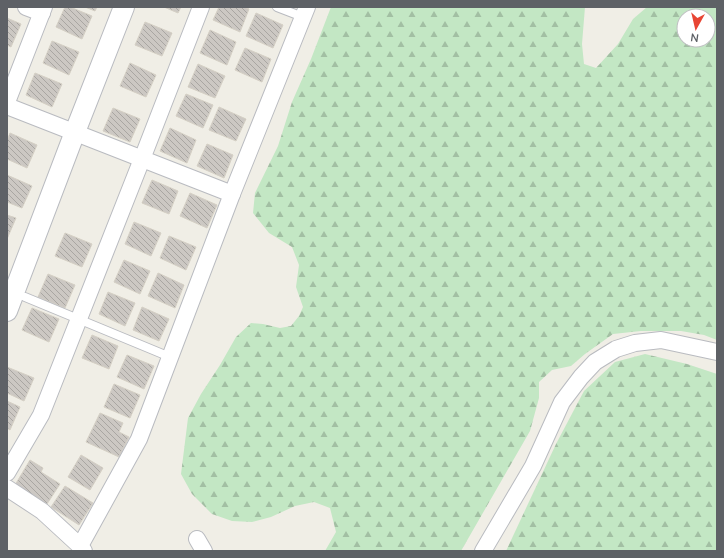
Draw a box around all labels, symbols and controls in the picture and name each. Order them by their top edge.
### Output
north arrow [676,8,716,48]
text: N [690,29,700,45]

